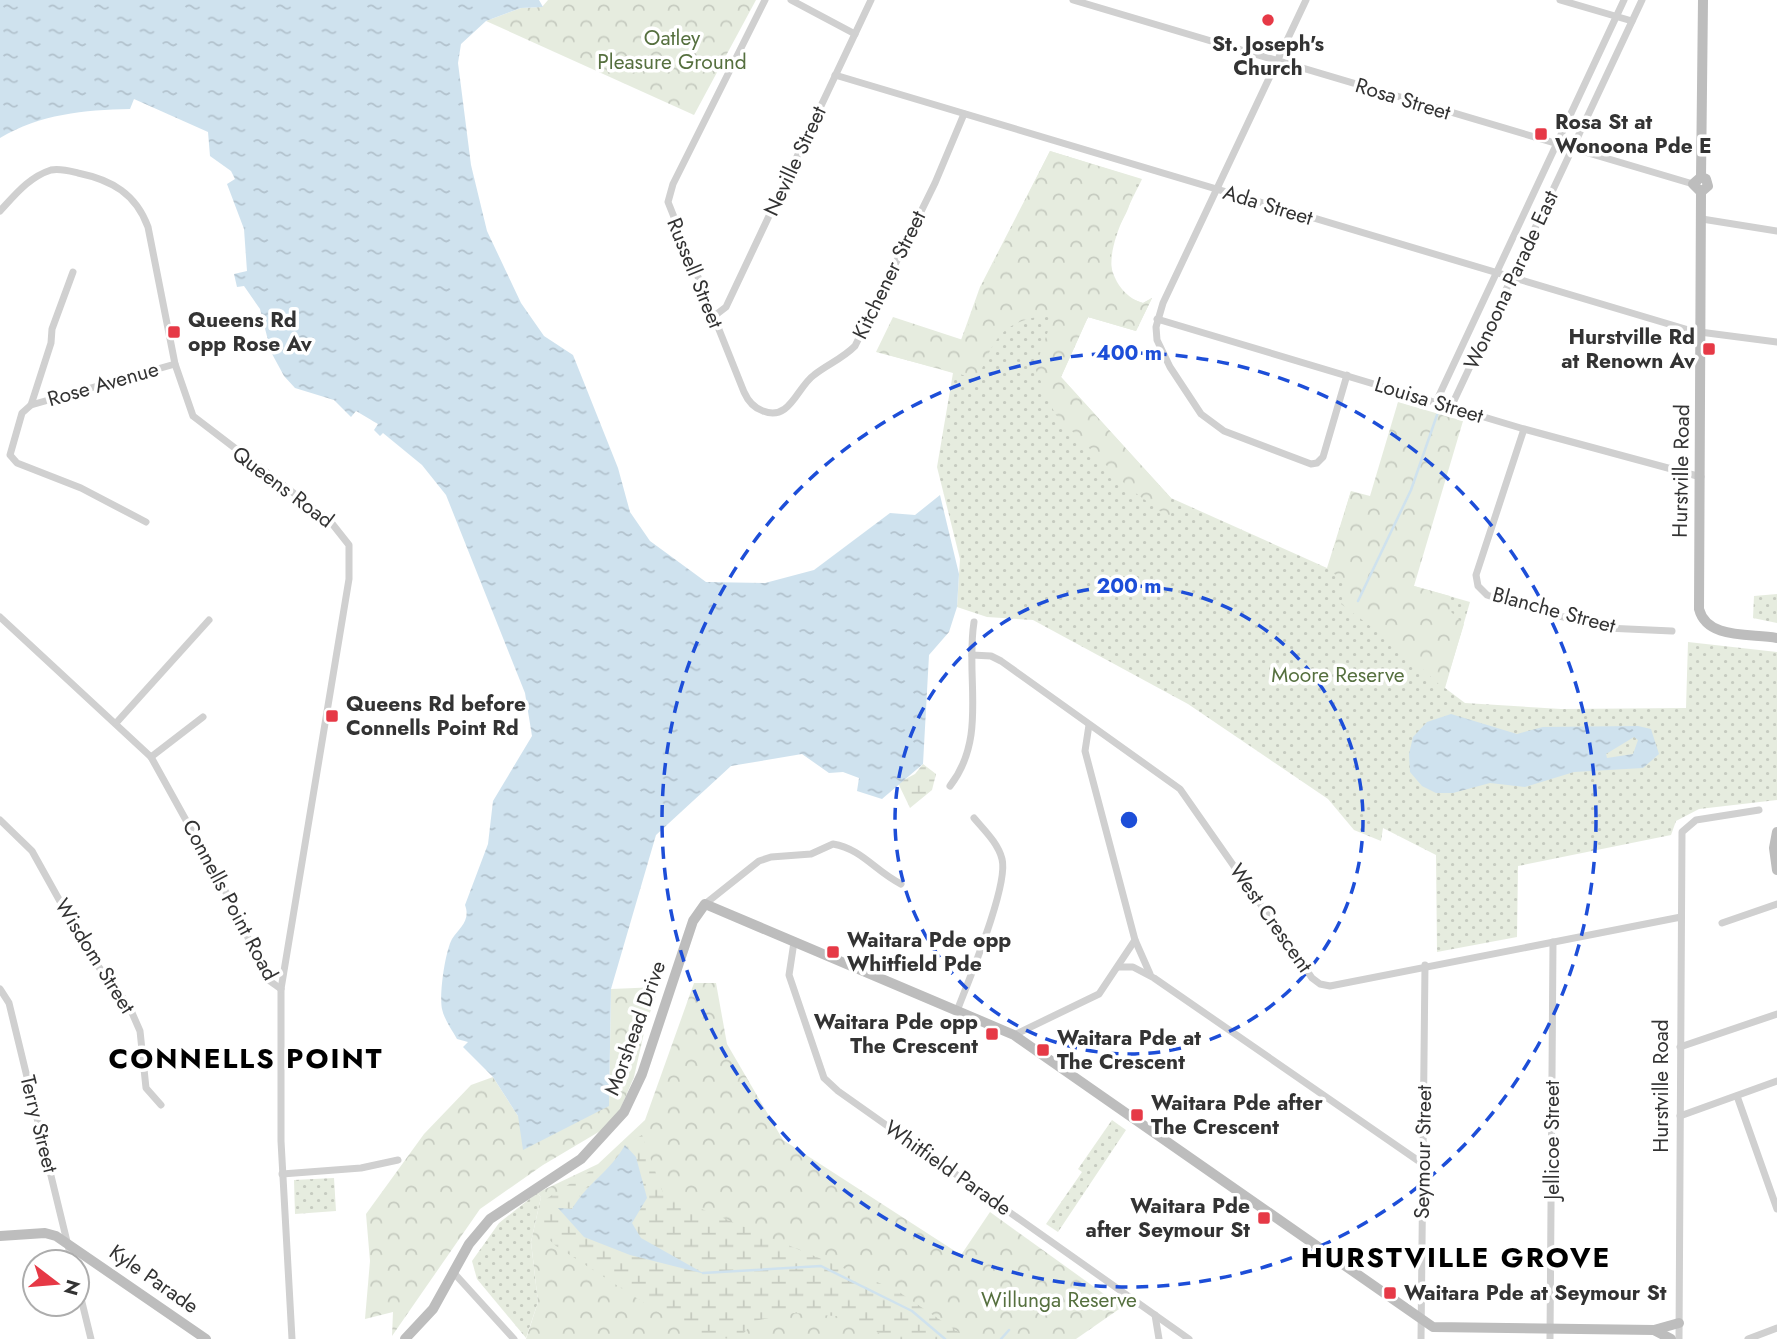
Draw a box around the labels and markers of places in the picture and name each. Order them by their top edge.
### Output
marker: St. Joseph's Church [1260,12,1276,28]
place label: St. Joseph's Church [1212,29,1324,83]
place label: Rosa St at Wonoona Pde E [1555,107,1712,161]
marker: Rosa St at Wonoona Pde E [1533,126,1549,142]
place label: Queens Rd opp Rose Av [188,305,313,359]
place label: Hurstville Rd at Renown Av [1561,322,1696,376]
marker: Queens Rd opp Rose Av [166,324,182,340]
marker: Hurstville Rd at Renown Av [1701,341,1717,357]
place label: Queens Rd before Connells Point Rd [346,689,526,743]
marker: Queens Rd before Connells Point Rd [324,708,340,724]
centre of rings [1117,808,1141,832]
place label: Waitara Pde opp Whitfield Pde [847,925,1011,979]
marker: Waitara Pde opp Whitfield Pde [825,944,841,960]
place label: Waitara Pde opp The Crescent [814,1007,978,1061]
place label: Waitara Pde at The Crescent [1057,1023,1201,1077]
marker: Waitara Pde opp The Crescent [984,1026,1000,1042]
marker: Waitara Pde at The Crescent [1035,1042,1051,1058]
place label: Waitara Pde after The Crescent [1151,1088,1323,1142]
marker: Waitara Pde after The Crescent [1129,1107,1145,1123]
place label: Waitara Pde after Seymour St [1086,1191,1250,1245]
marker: Waitara Pde after Seymour St [1256,1210,1272,1226]
place label: Waitara Pde at Seymour St [1404,1278,1667,1308]
marker: Waitara Pde at Seymour St [1382,1285,1398,1301]

